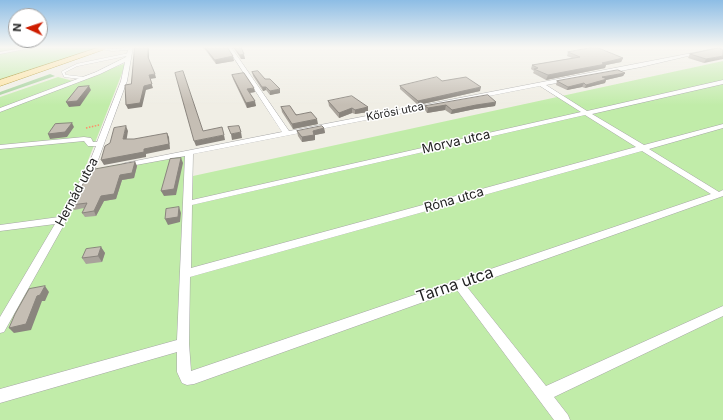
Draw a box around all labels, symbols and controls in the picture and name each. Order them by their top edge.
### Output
north arrow [8,8,48,48]
text: N [10,23,24,32]
street label: Kőrösi utca [365,100,425,124]
street label: Morva utca [420,127,492,157]
street label: Hernád utca [52,155,102,229]
street label: Róna utca [422,184,486,216]
street label: Tarna utca [414,263,496,307]

